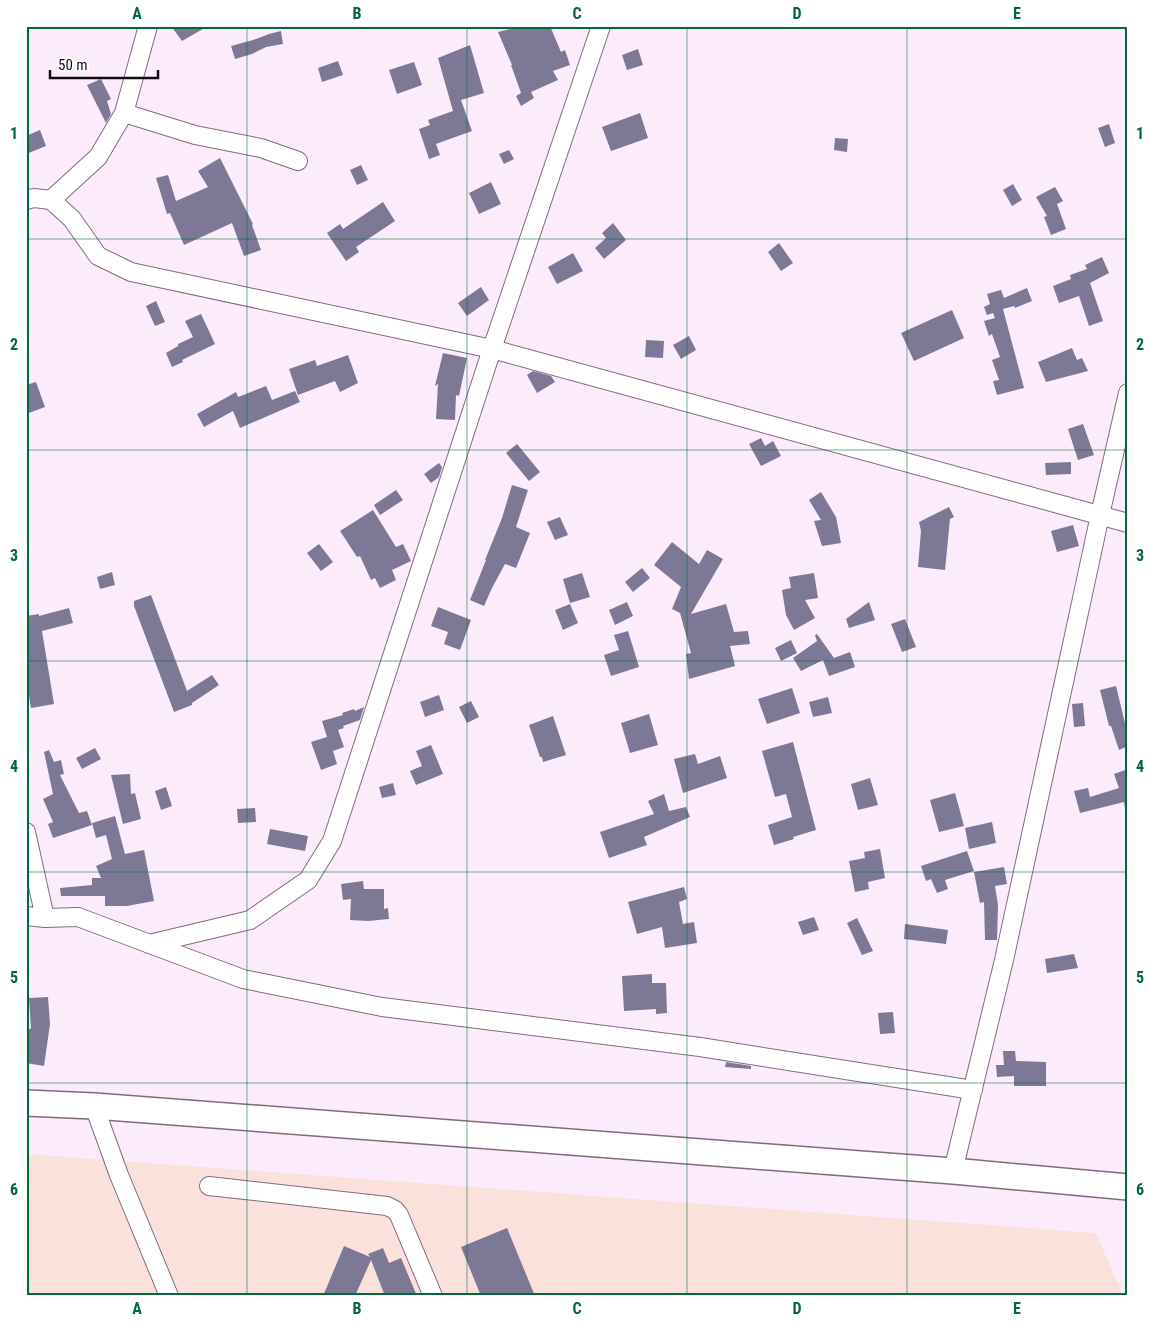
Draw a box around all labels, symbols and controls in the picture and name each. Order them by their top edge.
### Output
text: A [132,4,142,23]
text: B [353,4,362,23]
text: C [572,4,582,23]
text: D [792,4,802,23]
text: E [1013,4,1021,23]
scale bar [50,48,158,80]
text: 50 m [58,56,88,74]
text: 1 [10,124,18,143]
text: 1 [1136,124,1144,143]
text: 2 [10,335,18,354]
text: 2 [1136,335,1144,354]
text: 3 [10,546,18,565]
text: 3 [1136,546,1144,565]
text: 4 [10,757,18,776]
text: 4 [1136,757,1144,776]
text: 5 [10,968,18,987]
text: 5 [1136,968,1144,987]
text: 6 [10,1180,18,1199]
text: 6 [1136,1180,1144,1199]
text: A [132,1299,142,1318]
text: B [353,1299,362,1318]
text: C [572,1299,582,1318]
text: D [792,1299,802,1318]
text: E [1013,1299,1021,1318]

